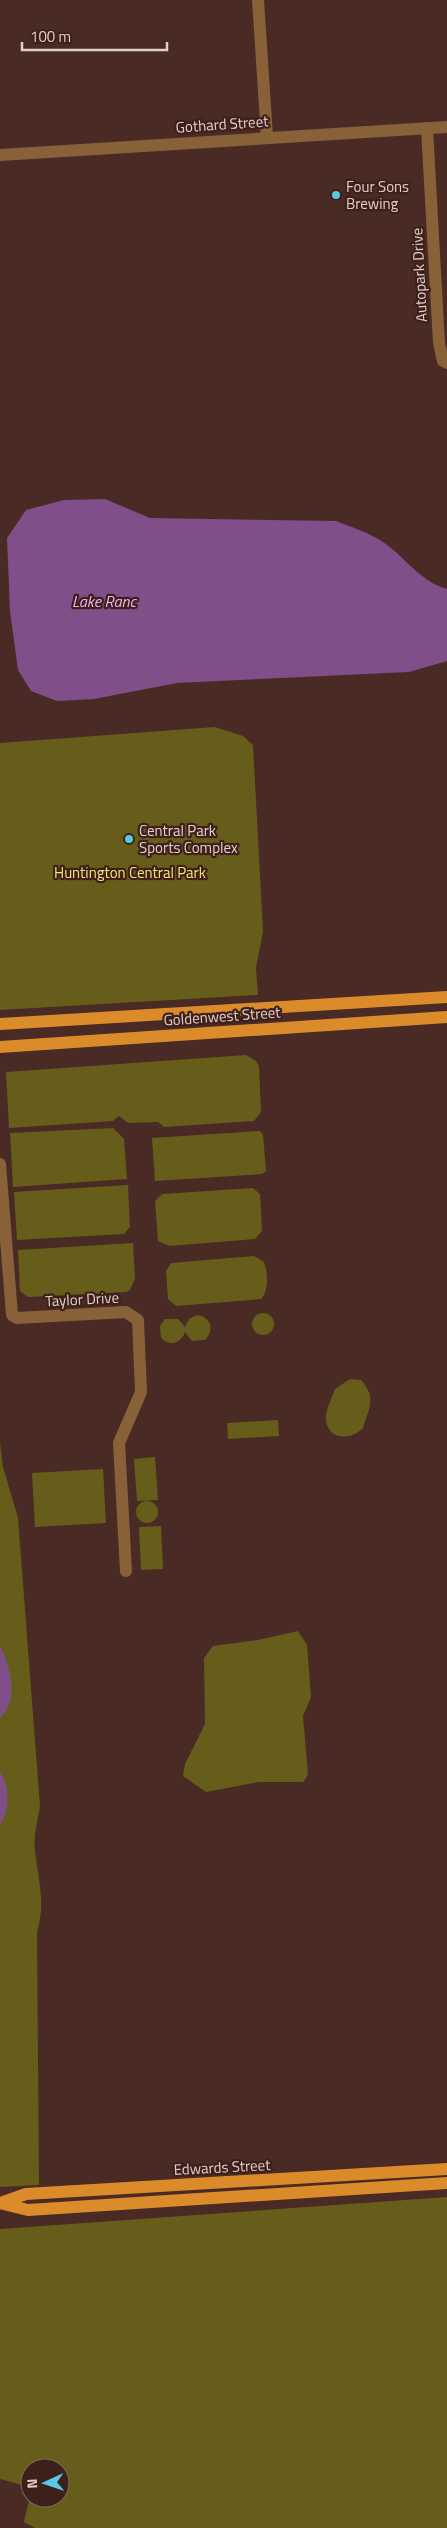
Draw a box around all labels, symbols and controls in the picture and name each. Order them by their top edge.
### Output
scale bar [22,20,168,52]
text: 100 m [30,25,71,48]
street label: Gothard Street [175,109,270,139]
place label: Four Sons Brewing [346,175,409,215]
marker: Four Sons Brewing [330,189,342,201]
street label: Autopark Drive [405,227,433,323]
water label: Lake Ranc [72,589,138,613]
place label: Central Park Sports Complex [139,819,238,859]
marker: Central Park Sports Complex [123,833,135,845]
park label: Huntington Central Park [54,861,206,884]
street label: Goldenwest Street [163,1000,282,1032]
street label: Taylor Drive [44,1286,120,1312]
street label: Edwards Street [173,2153,272,2181]
north arrow [20,2458,70,2508]
text: N [21,2478,42,2489]

